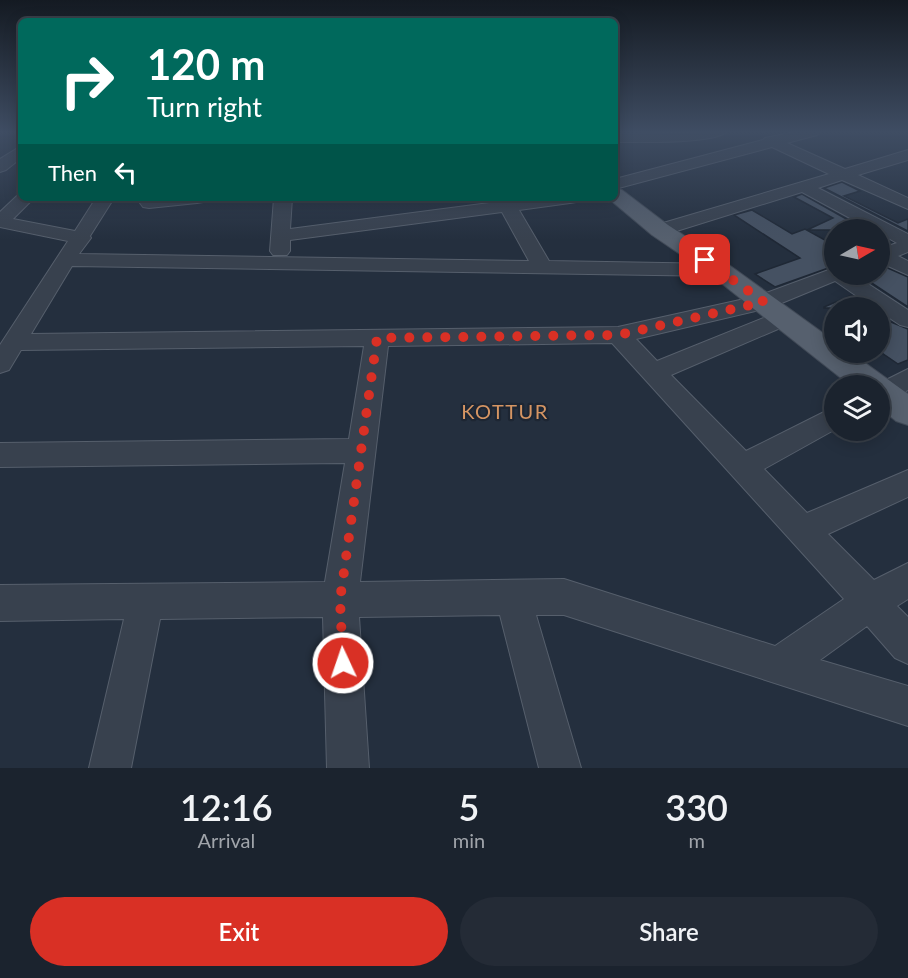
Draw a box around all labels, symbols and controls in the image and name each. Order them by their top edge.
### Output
text: 120 m [147,39,265,89]
icon: right [48,42,126,120]
text: Turn right [147,90,262,123]
icon: left [109,156,142,189]
text: Then [48,159,97,186]
north arrow [824,219,890,285]
map controls [824,219,890,441]
pin [679,234,730,285]
icon: arrive [688,243,721,276]
button: sound [824,297,890,363]
button: layers [824,375,890,441]
district label: KOTTUR [461,399,549,423]
position arrow [311,631,375,695]
text: 12:16 [180,785,273,829]
text: 5 [459,785,479,829]
text: 330 [665,785,728,829]
text: Arrival [198,828,255,852]
text: min [453,828,485,852]
text: m [688,828,705,852]
button: Exit [30,897,448,966]
button: Share [460,897,878,966]

